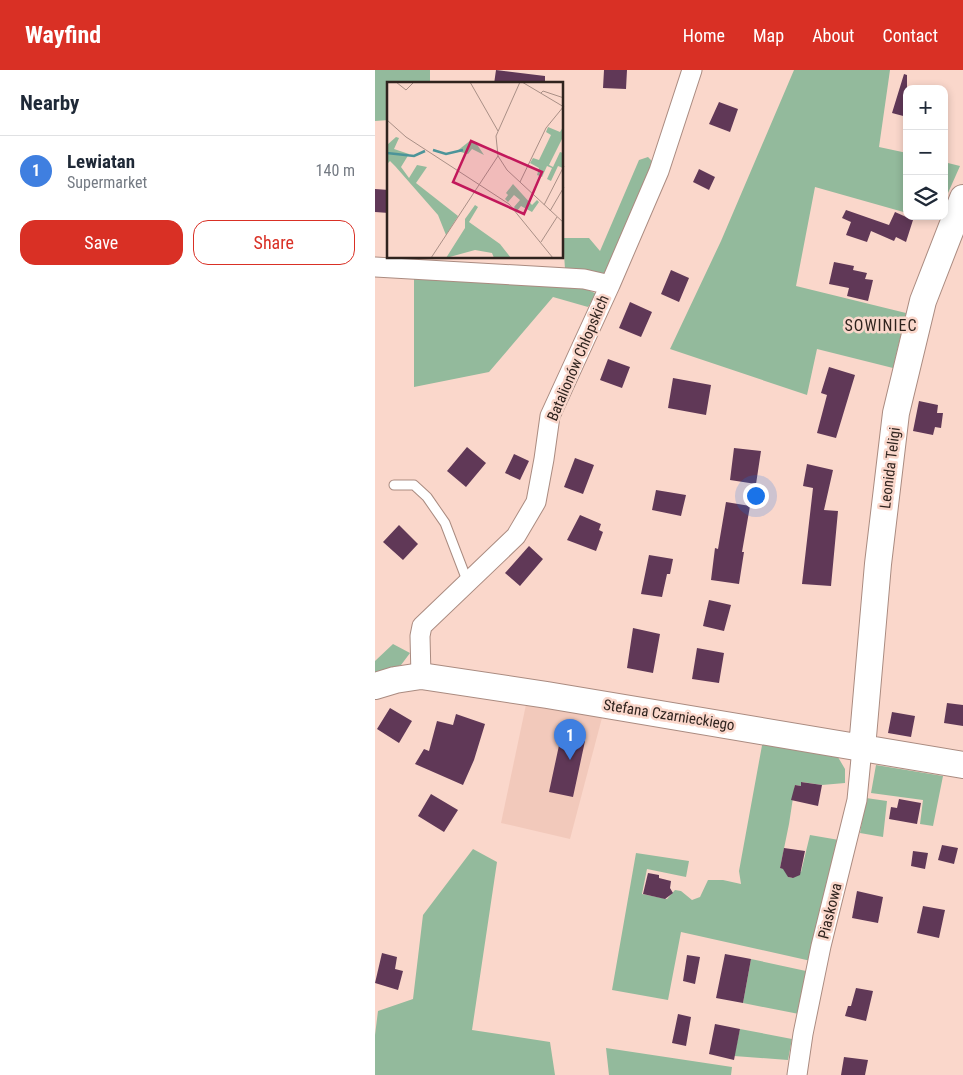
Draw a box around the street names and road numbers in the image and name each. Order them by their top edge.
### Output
street label: Batalionów Chłopskich [543,292,613,424]
street label: Leonida Teligi [876,426,904,510]
street label: Stefana Czarnieckiego [602,696,736,734]
street label: Piaskowa [814,881,846,941]

